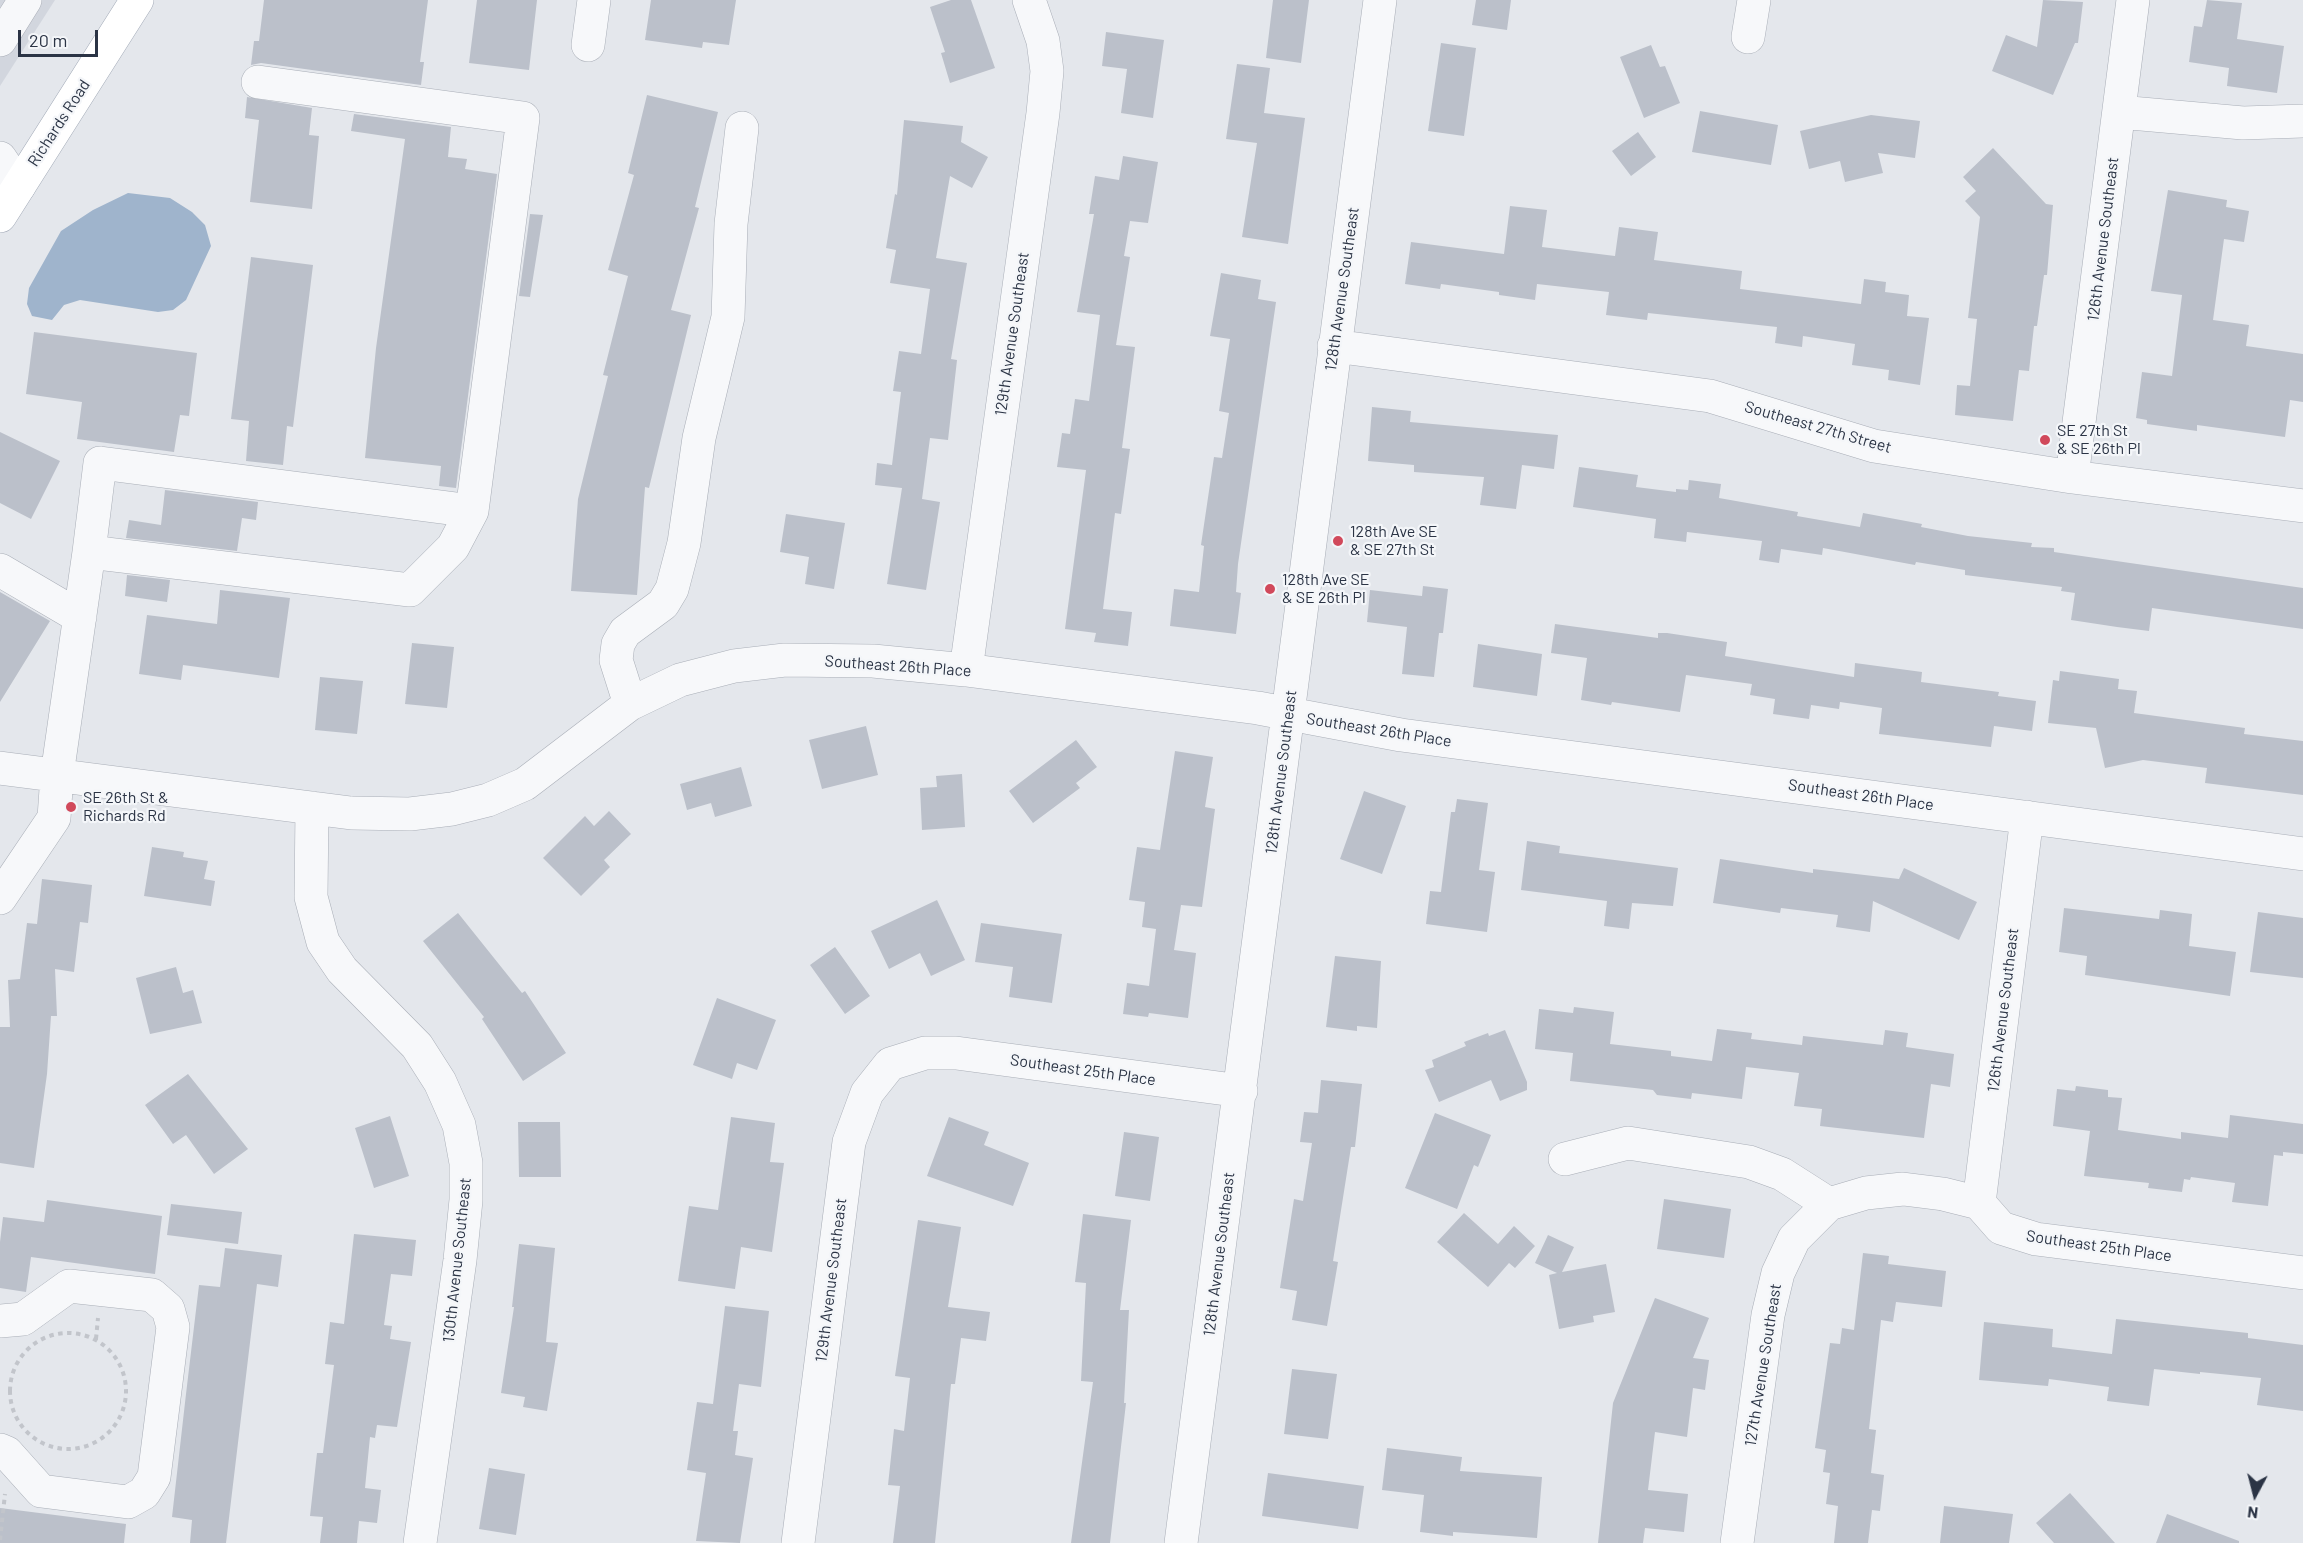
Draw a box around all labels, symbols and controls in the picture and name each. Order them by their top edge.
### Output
scale bar [21,18,100,56]
text: 20 m [29,29,67,51]
street label: Richards Road [24,76,94,170]
street label: 126th Avenue Southeast [2083,156,2123,322]
street label: 128th Avenue Southeast [1321,206,1363,372]
street label: 129th Avenue Southeast [991,251,1033,417]
street label: Southeast 27th Street [1742,397,1894,457]
place label: SE 27th St & SE 26th Pl [2057,421,2141,459]
marker: SE 27th St & SE 26th Pl [2038,433,2052,447]
place label: 128th Ave SE & SE 27th St [1350,522,1438,560]
marker: 128th Ave SE & SE 27th St [1331,534,1345,548]
place label: 128th Ave SE & SE 26th Pl [1282,570,1370,608]
marker: 128th Ave SE & SE 26th Pl [1263,582,1277,596]
street label: Southeast 26th Place [824,651,972,681]
street label: 128th Avenue Southeast [1261,689,1301,855]
street label: Southeast 26th Place [1305,709,1453,751]
street label: Southeast 26th Place [1787,775,1935,815]
place label: SE 26th St & Richards Rd [83,788,169,826]
marker: SE 26th St & Richards Rd [64,800,78,814]
street label: 126th Avenue Southeast [1983,927,2023,1093]
street label: Southeast 25th Place [1009,1050,1157,1090]
street label: 128th Avenue Southeast [1199,1171,1239,1337]
street label: 130th Avenue Southeast [439,1177,475,1343]
street label: 129th Avenue Southeast [811,1197,851,1363]
street label: Southeast 25th Place [2025,1226,2173,1266]
street label: 127th Avenue Southeast [1741,1282,1785,1448]
north arrow [2225,1465,2285,1525]
text: N [2246,1503,2259,1523]

